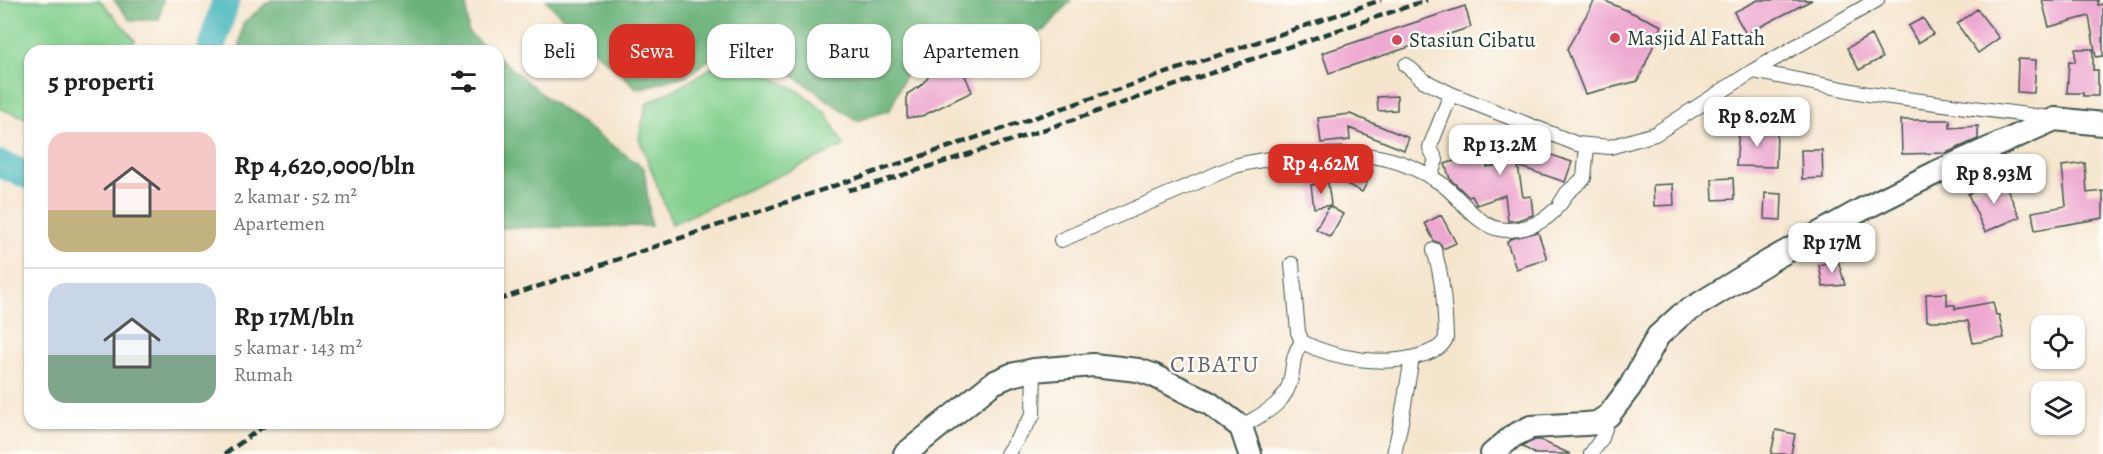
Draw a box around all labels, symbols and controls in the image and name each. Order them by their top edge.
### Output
chip: Beli [522,24,597,78]
chip: Sewa [609,24,695,78]
chip: Filter [707,24,795,78]
chip: Baru [807,24,891,78]
chip: Apartemen [903,24,1040,78]
place label: Masjid Al Fattah [1627,24,1765,52]
place label: Stasiun Cibatu [1409,26,1536,54]
marker: Masjid Al Fattah [1608,31,1622,45]
marker: Stasiun Cibatu [1390,33,1404,47]
text: 5 properti [48,64,154,99]
icon: filters [447,65,480,98]
pin: Rp 8.02M [1695,97,1819,148]
text: Rp 8.02M [1718,103,1796,130]
pin: Rp 13.2M [1438,125,1562,176]
text: Rp 13.2M [1463,131,1537,158]
pin: Rp 4.62M [1259,144,1383,195]
text: Rp 4,620,000/bln [234,148,415,183]
text: Rp 4.62M [1282,150,1360,177]
pin: Rp 8.93M [1932,154,2056,205]
icon: home [96,156,168,228]
text: Rp 8.93M [1956,160,2032,187]
text: 2 kamar · 52 m² [234,183,357,210]
text: Apartemen [234,210,325,237]
pin: Rp 17M [1783,223,1881,274]
text: Rp 17M [1802,229,1862,256]
text: Rp 17M/bln [234,299,354,334]
icon: home [96,307,168,379]
map controls [2031,315,2085,435]
button: locate [2031,315,2085,369]
text: 5 kamar · 143 m² [234,334,362,361]
district label: CIBATU [1170,348,1260,380]
text: Rumah [234,361,293,388]
button: layers [2031,381,2085,435]

